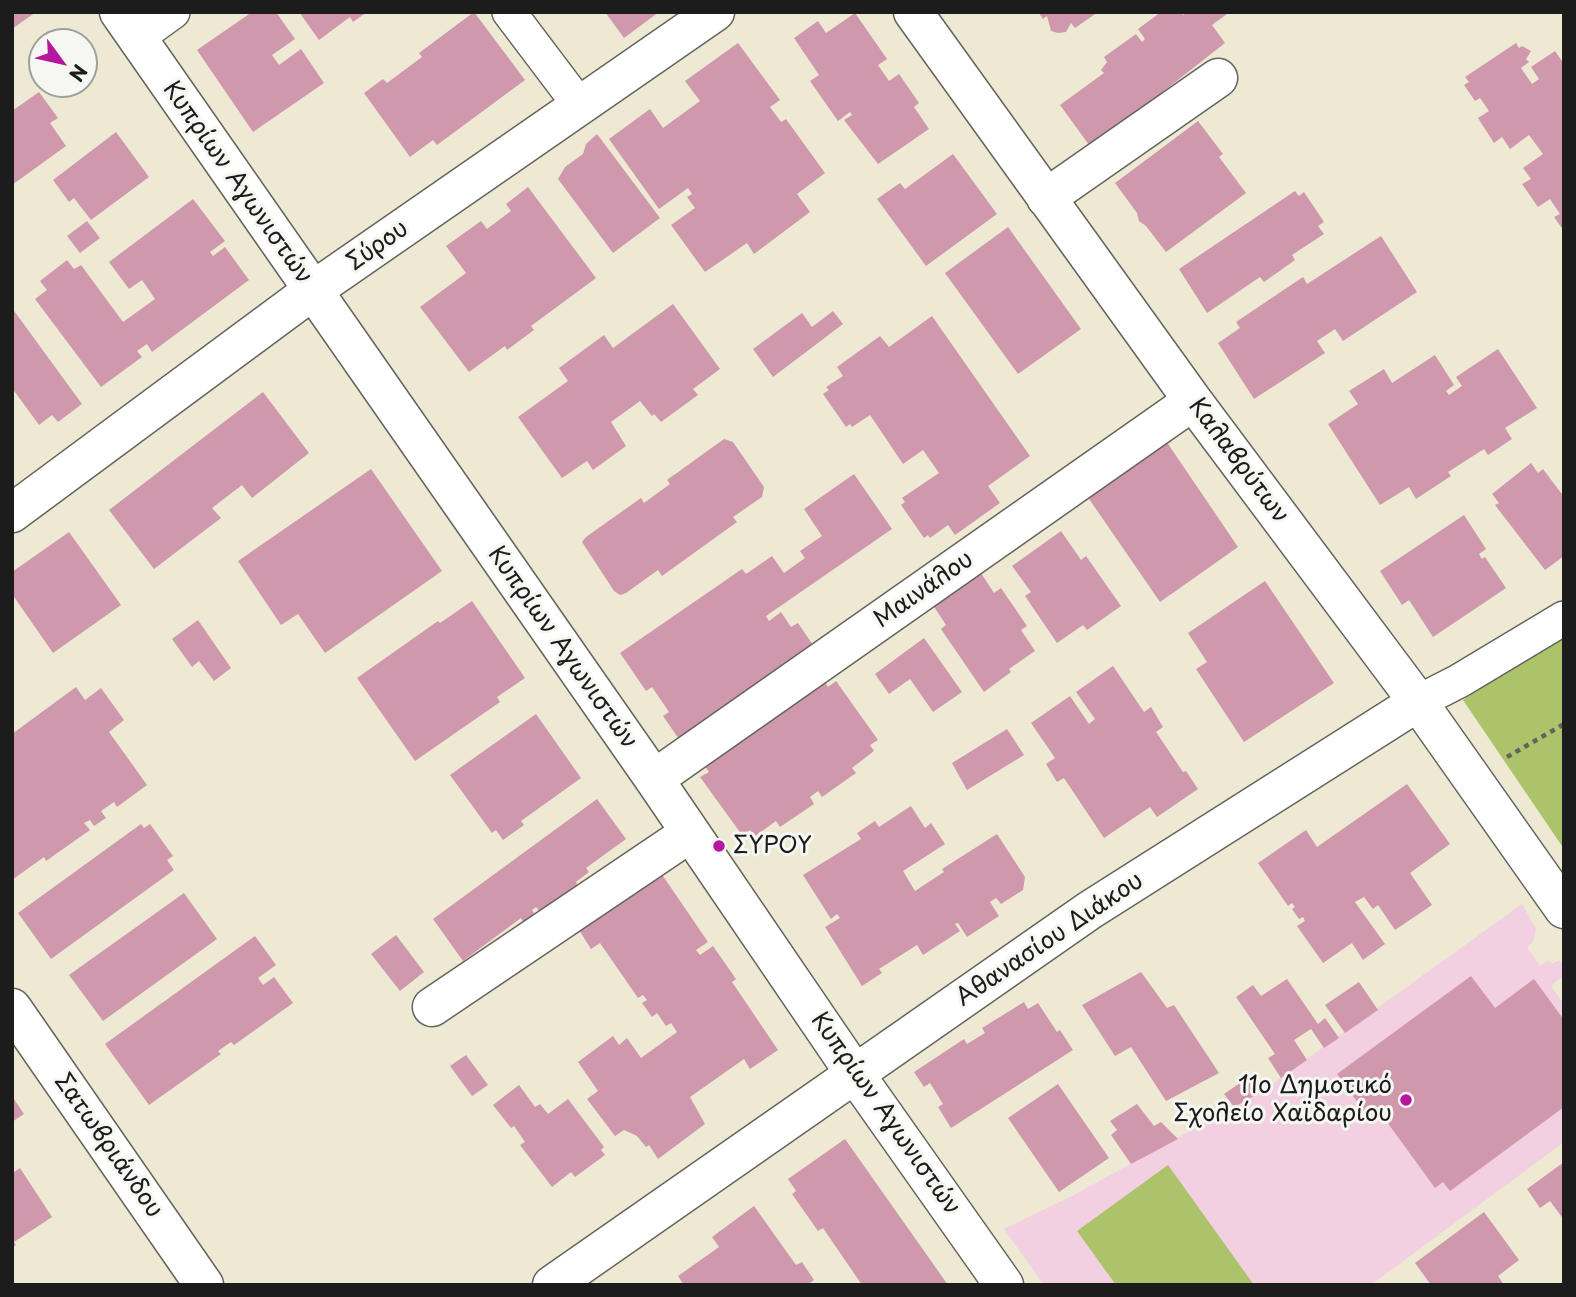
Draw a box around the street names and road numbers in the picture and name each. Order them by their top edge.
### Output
street label: Κυπρίων Αγωνιστών [156,76,318,290]
street label: Σύρου [342,215,414,277]
street label: Καλαβρύτων [1182,393,1294,529]
street label: Κυπρίων Αγωνιστών [481,541,643,755]
street label: Μαινάλου [869,545,979,635]
street label: Αθανασίου Διάκου [951,867,1149,1013]
street label: Κυπρίων Αγωνιστών [804,1007,966,1221]
street label: Σατωβριάνδου [48,1068,168,1224]

